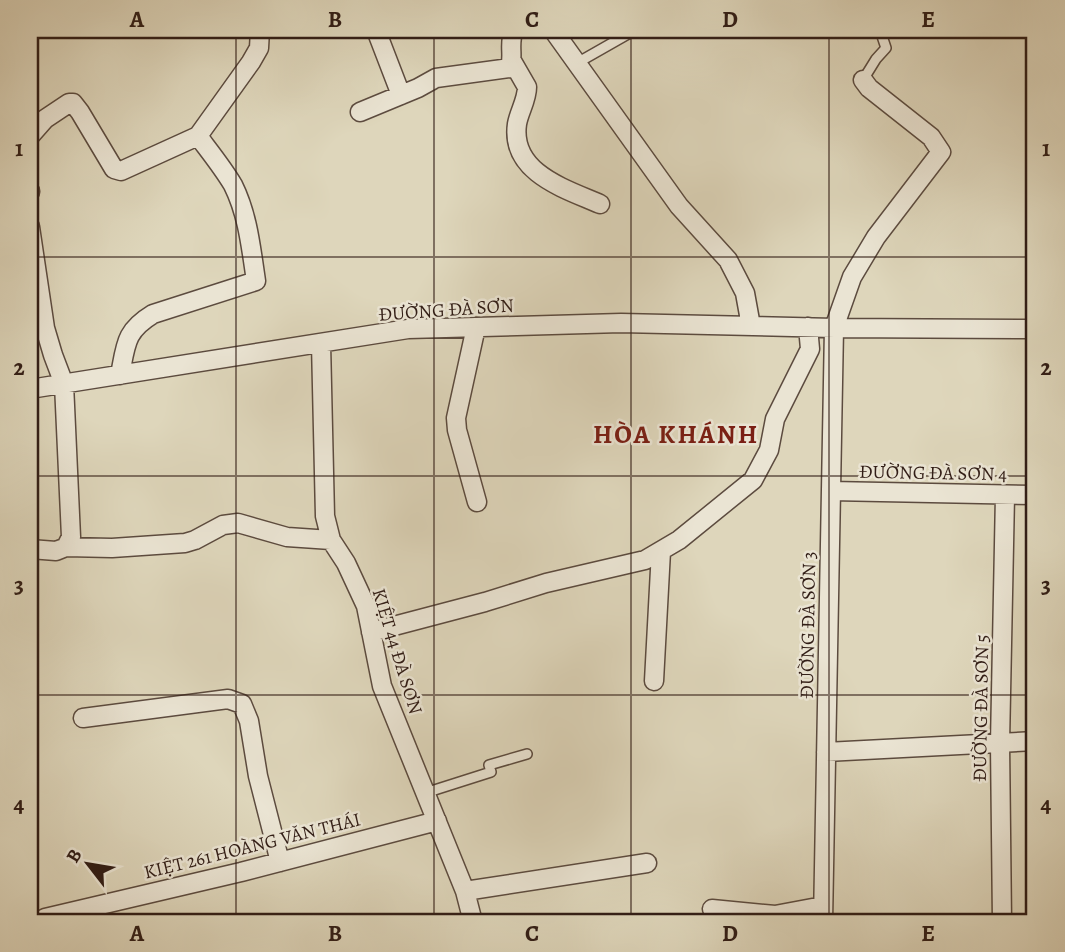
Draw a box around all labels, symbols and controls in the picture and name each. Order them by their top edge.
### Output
text: A [129,4,145,35]
text: B [328,4,342,35]
text: C [525,4,539,35]
text: D [722,4,738,35]
text: E [921,4,935,35]
text: 1 [15,133,23,164]
text: 1 [1042,133,1050,164]
street label: ĐƯỜNG ĐÀ SƠN [378,292,515,328]
text: 2 [13,352,25,383]
text: 2 [1040,352,1052,383]
district label: HÒA KHÁNH [593,417,759,452]
street label: ĐƯỜNG ĐÀ SƠN 4 [859,459,1007,487]
street label: ĐƯỜNG ĐÀ SƠN 3 [794,551,822,699]
text: 3 [14,570,24,601]
text: 3 [1041,570,1051,601]
street label: KIỆT 44 ĐÀ SƠN [366,585,429,718]
street label: ĐƯỜNG ĐÀ SƠN 5 [967,634,995,782]
text: 4 [14,789,25,820]
text: 4 [1041,789,1052,820]
street label: KIỆT 261 HOÀNG VĂN THÁI [141,806,363,885]
north arrow [52,830,122,900]
text: B [60,844,89,868]
text: A [129,918,145,949]
text: B [328,918,342,949]
text: C [525,918,539,949]
text: D [722,918,738,949]
text: E [921,918,935,949]

